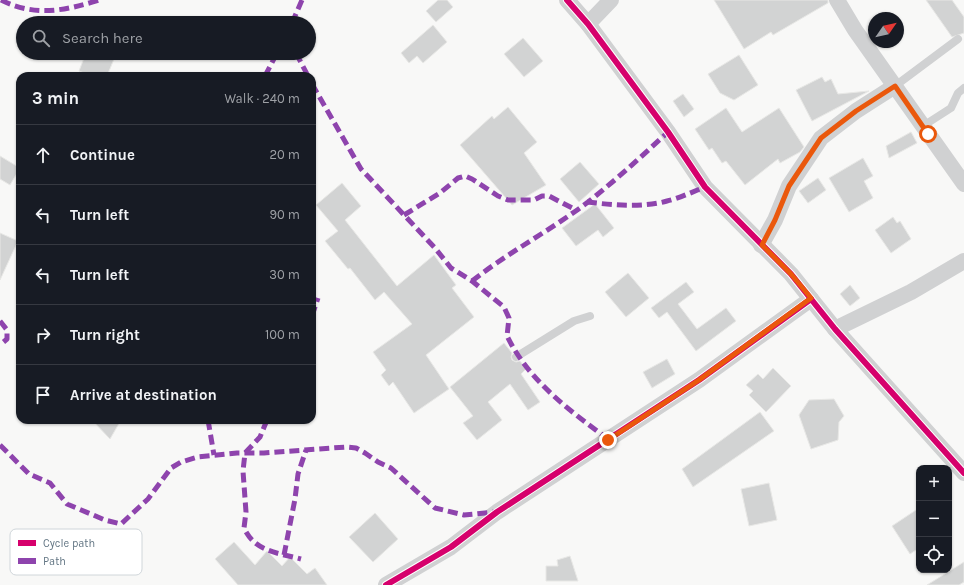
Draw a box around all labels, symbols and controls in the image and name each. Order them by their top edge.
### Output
north arrow [868,12,904,48]
search box [16,16,316,60]
icon: search [30,27,52,49]
text: Search here [62,29,143,47]
text: 3 min [32,88,79,108]
text: Walk · 240 m [224,91,300,106]
route start [919,125,937,143]
icon: ahead [32,144,54,166]
text: Continue [70,146,135,164]
text: 20 m [270,147,300,162]
icon: left [32,204,54,226]
text: Turn left [70,206,129,224]
text: 90 m [269,207,300,222]
icon: left [32,264,54,286]
text: Turn left [70,266,129,284]
text: 30 m [269,267,300,282]
icon: right [32,324,54,346]
text: Turn right [70,326,140,344]
text: 100 m [265,327,300,342]
icon: arrive [32,384,54,406]
text: Arrive at destination [70,386,217,404]
route end [599,431,617,449]
map controls [916,465,952,573]
button: + [916,465,952,501]
button: − [916,501,952,537]
legend [10,529,142,575]
text: Cycle path [43,537,95,550]
button: locate [916,537,952,573]
text: Path [43,555,66,568]

